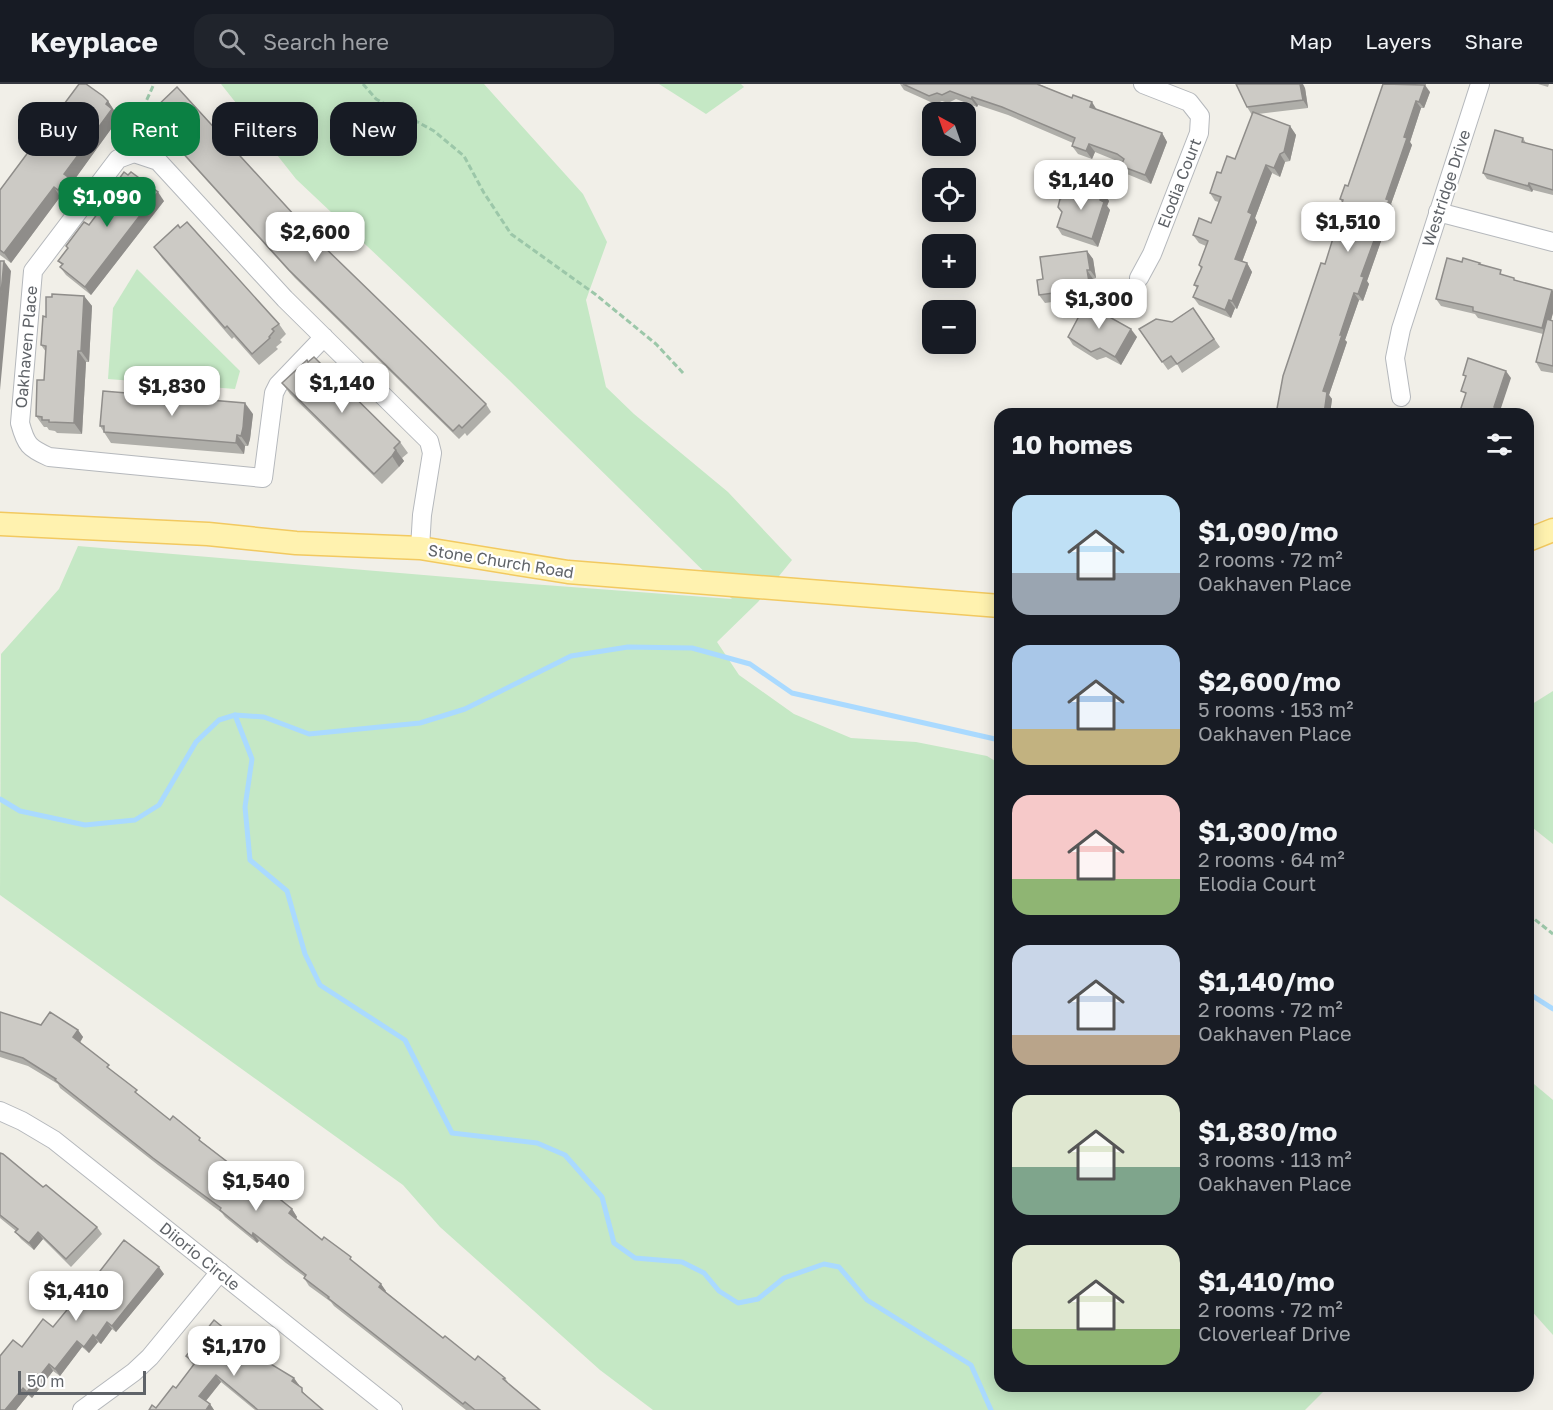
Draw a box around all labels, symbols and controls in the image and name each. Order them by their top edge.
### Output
search box [194,14,614,68]
text: Keyplace [30,25,158,58]
icon: search [215,25,248,58]
text: Search here [263,28,389,55]
text: Map [1289,28,1332,54]
text: Layers [1365,28,1432,54]
text: Share [1465,28,1523,54]
chip: Buy [18,102,99,156]
chip: Rent [111,102,200,156]
chip: Filters [212,102,318,156]
chip: New [330,102,417,156]
north arrow [922,102,976,156]
map controls [922,102,976,354]
street label: Westridge Drive [1418,127,1474,249]
street label: Elodia Court [1153,135,1205,231]
pin: $1,140 [1032,160,1130,211]
text: $1,140 [1048,167,1114,191]
button: locate [922,168,976,222]
pin: $1,090 [58,177,156,228]
text: $1,090 [73,184,141,208]
pin: $1,510 [1299,202,1397,253]
text: $1,510 [1315,209,1381,233]
pin: $2,600 [266,212,364,263]
text: $2,600 [280,219,350,243]
button: + [922,234,976,288]
pin: $1,300 [1050,279,1148,330]
street label: Oakhaven Place [11,285,41,409]
text: $1,300 [1065,286,1133,310]
button: − [922,300,976,354]
pin: $1,140 [293,363,391,414]
pin: $1,830 [123,366,221,417]
text: $1,140 [309,370,375,394]
text: $1,830 [138,373,206,397]
icon: filters [1483,428,1516,461]
text: 10 homes [1012,429,1133,460]
text: $1,090/mo [1198,516,1338,547]
icon: home [1060,519,1132,591]
street label: Stone Church Road [427,540,575,582]
text: 2 rooms · 72 m² [1198,547,1343,571]
text: Oakhaven Place [1198,571,1352,595]
text: $2,600/mo [1198,666,1341,697]
icon: home [1060,669,1132,741]
text: 5 rooms · 153 m² [1198,697,1353,721]
text: Oakhaven Place [1198,721,1352,745]
text: $1,300/mo [1198,816,1338,847]
icon: home [1060,819,1132,891]
text: 2 rooms · 64 m² [1198,847,1345,871]
text: Elodia Court [1198,871,1316,895]
text: $1,140/mo [1198,966,1335,997]
icon: home [1060,969,1132,1041]
text: 2 rooms · 72 m² [1198,997,1343,1021]
text: Oakhaven Place [1198,1021,1352,1045]
text: $1,830/mo [1198,1116,1337,1147]
icon: home [1060,1119,1132,1191]
text: 3 rooms · 113 m² [1198,1147,1352,1171]
pin: $1,540 [207,1161,305,1212]
text: $1,540 [222,1168,290,1192]
text: Oakhaven Place [1198,1171,1352,1195]
street label: Diiorio Circle [156,1217,244,1295]
text: $1,410/mo [1198,1266,1335,1297]
icon: home [1060,1269,1132,1341]
pin: $1,410 [27,1271,125,1322]
text: $1,410 [43,1278,109,1302]
text: 2 rooms · 72 m² [1198,1297,1343,1321]
text: Cloverleaf Drive [1198,1321,1351,1345]
pin: $1,170 [185,1326,283,1377]
text: $1,170 [202,1333,266,1357]
scale bar [18,1368,146,1396]
text: 50 m [27,1371,64,1391]

